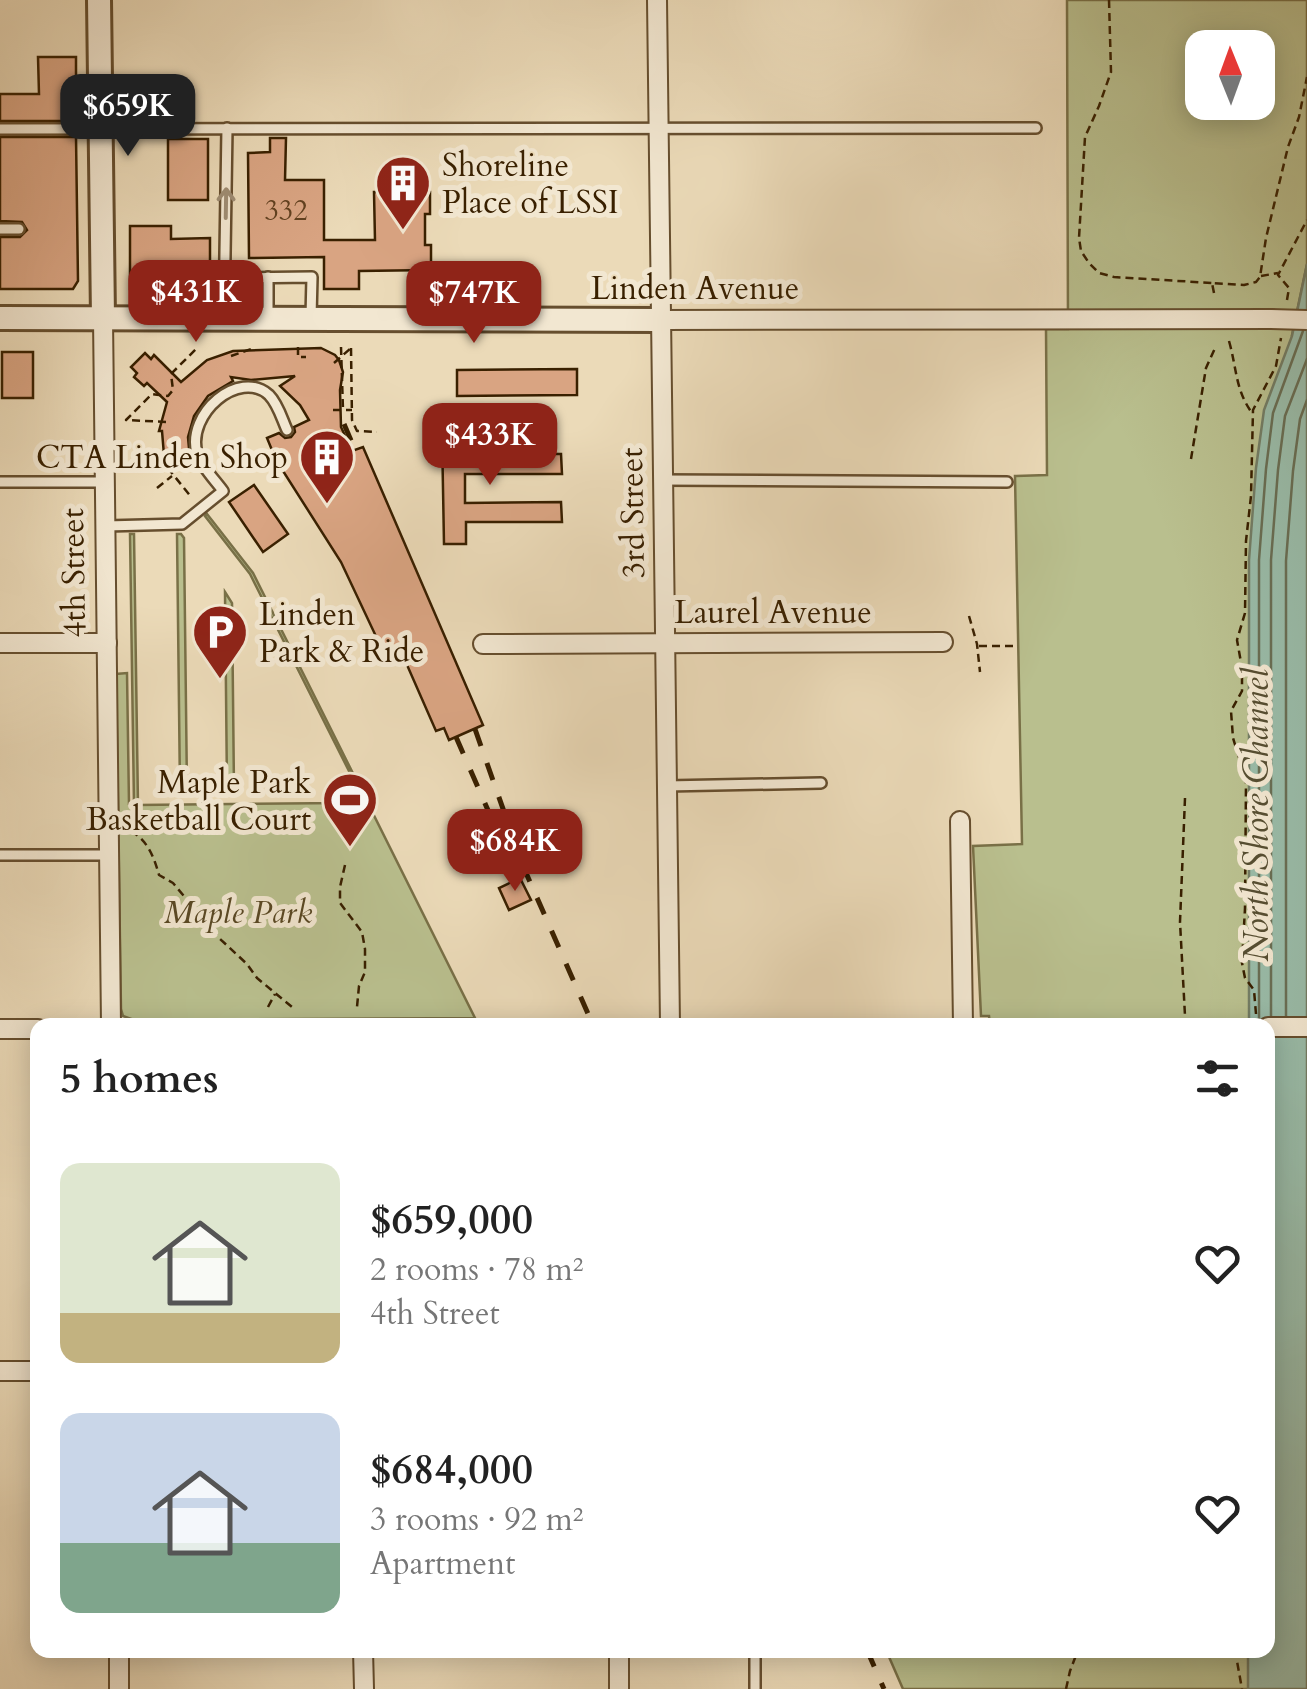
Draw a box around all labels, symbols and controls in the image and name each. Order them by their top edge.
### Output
north arrow [1185,30,1275,120]
map controls [1185,30,1275,120]
pin: $659K [58,74,198,159]
text: $659K [82,84,174,128]
place label: Shoreline Place of LSSI [442,144,619,225]
building icon: Shoreline Place of LSSI [373,153,433,232]
one-way arrow [216,188,235,220]
house number: 332 [264,192,308,230]
pin: $431K [126,260,266,345]
pin: $747K [404,261,544,346]
street label: Linden Avenue [591,267,799,311]
text: $431K [150,270,242,314]
text: $747K [428,271,520,315]
pin: $433K [420,403,560,488]
text: $433K [444,413,536,457]
building icon: CTA Linden Shop [297,427,357,506]
place label: CTA Linden Shop [36,436,288,480]
street label: 3rd Street [610,447,656,579]
street label: 4th Street [51,508,97,638]
street label: Laurel Avenue [674,591,872,635]
place label: Linden Park & Ride [259,593,424,674]
parking icon: Linden Park & Ride [190,602,250,681]
water label: North Shore Channel [1233,667,1281,962]
place label: Maple Park Basketball Court [86,761,311,842]
sports icon: Maple Park Basketball Court [320,770,380,849]
pin: $684K [445,809,585,894]
text: $684K [469,819,561,863]
park label: Maple Park [164,891,312,935]
text: 5 homes [60,1050,218,1107]
icon: filters [1190,1051,1245,1106]
text: $659,000 [370,1191,533,1248]
icon: home [140,1203,260,1323]
icon: heart [1190,1236,1245,1291]
text: 2 rooms · 78 m² [370,1248,583,1292]
text: 4th Street [370,1292,500,1336]
text: $684,000 [370,1441,533,1498]
icon: home [140,1453,260,1573]
icon: heart [1190,1486,1245,1541]
text: 3 rooms · 92 m² [370,1498,583,1542]
text: Apartment [370,1542,515,1586]

